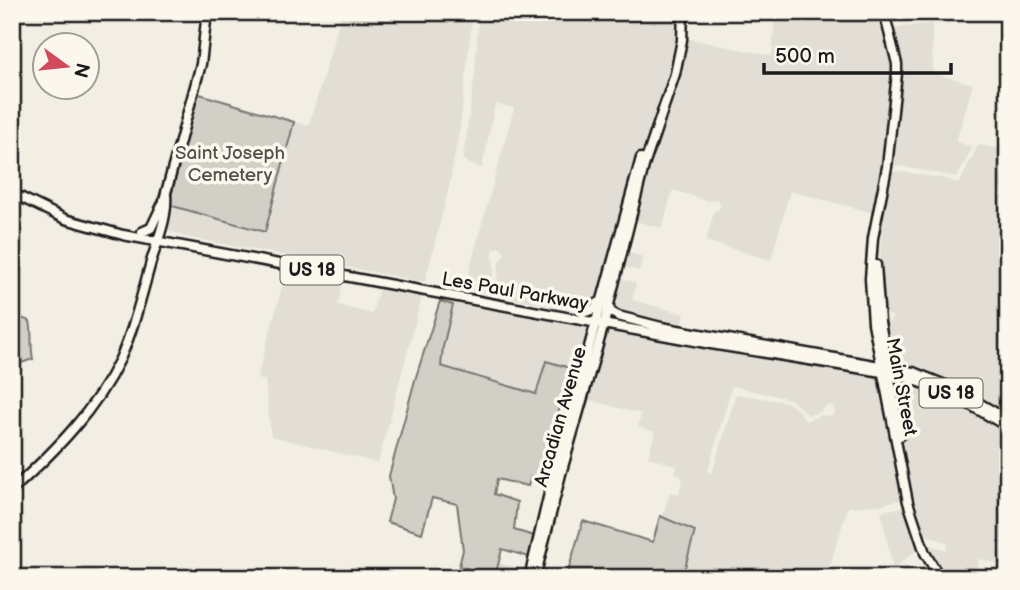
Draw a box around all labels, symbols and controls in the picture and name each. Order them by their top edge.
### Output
north arrow [32,32,102,102]
scale bar [764,32,952,76]
text: 500 m [775,44,835,69]
text: N [68,60,94,80]
park label: Saint Joseph Cemetery [175,142,285,187]
road number: US 18 [280,256,344,284]
street label: Les Paul Parkway [440,268,590,316]
street label: Main Street [880,336,922,438]
street label: Arcadian Avenue [530,344,592,490]
road number: US 18 [920,379,982,408]

